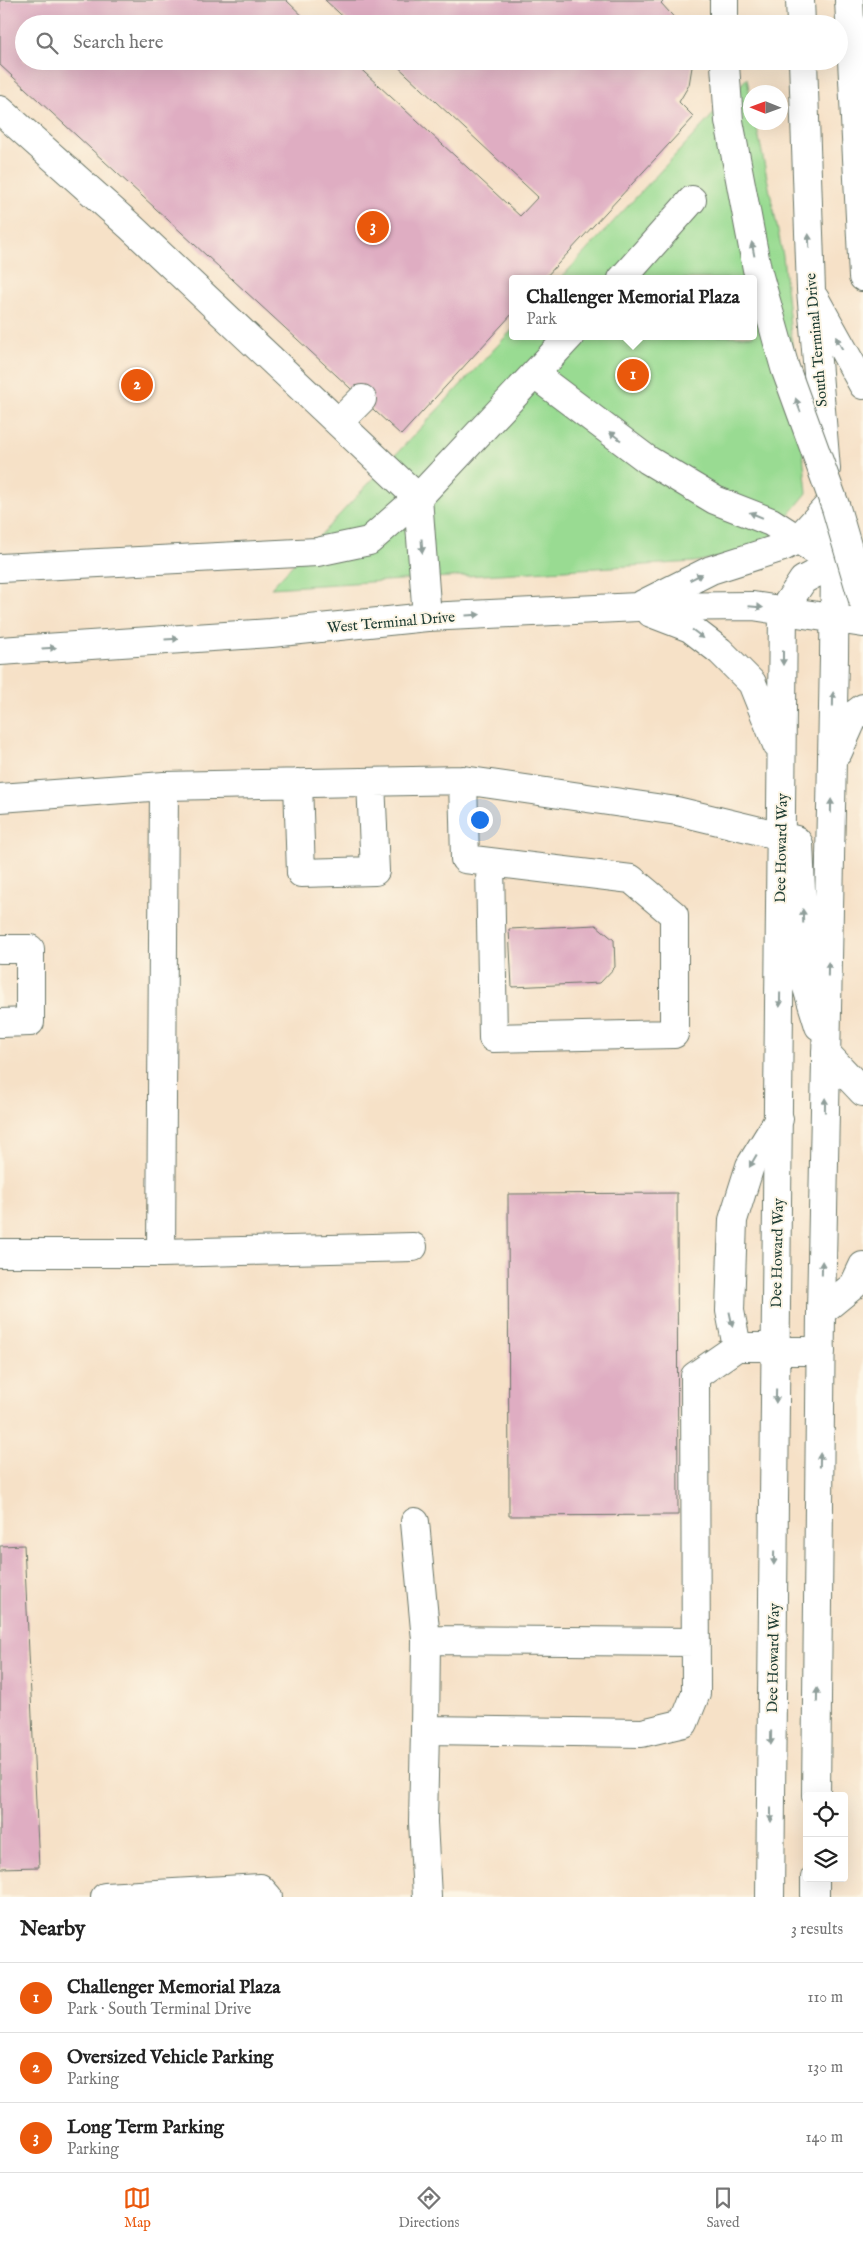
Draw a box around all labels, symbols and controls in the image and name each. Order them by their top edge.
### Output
search box [15,15,848,70]
icon: search [33,29,61,57]
text: Search here [73,31,164,55]
north arrow [743,85,788,130]
pin: 3 [357,208,389,246]
one-way arrow [805,233,813,249]
one-way arrow [748,240,756,256]
street label: South Terminal Drive [801,272,832,408]
popup [509,275,757,340]
text: Challenger Memorial Plaza [526,286,740,310]
text: Park [526,310,557,330]
one-way arrow [835,335,843,350]
pin: 1 [617,356,649,394]
pin: 2 [121,366,153,404]
one-way arrow [794,397,801,412]
one-way arrow [609,430,622,441]
one-way arrow [749,511,763,519]
one-way arrow [418,539,426,555]
one-way arrow [689,573,704,581]
one-way arrow [749,603,765,611]
street label: West Terminal Drive [326,607,456,638]
one-way arrow [465,611,481,619]
one-way arrow [691,629,705,639]
one-way arrow [164,635,180,643]
one-way arrow [41,643,57,651]
one-way arrow [779,651,787,667]
one-way arrow [830,691,838,707]
street label: Dee Howard Way [771,792,792,903]
one-way arrow [827,798,835,814]
your location [467,807,493,833]
one-way arrow [798,907,806,923]
one-way arrow [824,960,832,976]
one-way arrow [776,992,784,1008]
one-way arrow [821,1097,829,1113]
one-way arrow [749,1153,757,1168]
street label: Dee Howard Way [767,1197,788,1308]
one-way arrow [818,1259,826,1275]
one-way arrow [728,1312,736,1328]
one-way arrow [772,1388,780,1404]
one-way arrow [816,1452,824,1468]
one-way arrow [770,1551,778,1567]
street label: Dee Howard Way [763,1602,784,1713]
one-way arrow [813,1686,821,1702]
one-way arrow [767,1731,775,1747]
map controls [803,1792,848,1882]
button: locate [803,1792,848,1837]
one-way arrow [767,1807,775,1823]
button: layers [803,1837,848,1882]
text: Nearby [20,1916,85,1943]
text: 3 results [791,1920,843,1940]
text: Challenger Memorial Plaza [67,1976,280,2000]
text: 1 [33,1988,39,2008]
text: 110 m [807,1988,843,2008]
text: Park · South Terminal Drive [67,2000,251,2020]
text: Oversized Vehicle Parking [67,2046,273,2070]
text: 2 [32,2058,40,2078]
text: 130 m [807,2058,843,2078]
text: Parking [67,2070,119,2090]
text: Long Term Parking [67,2116,224,2140]
text: 3 [33,2128,39,2148]
text: 140 m [805,2128,843,2148]
text: Parking [67,2140,119,2160]
tab: Map [123,2184,151,2232]
tab: Directions [398,2184,459,2232]
tab: Saved [706,2184,739,2232]

